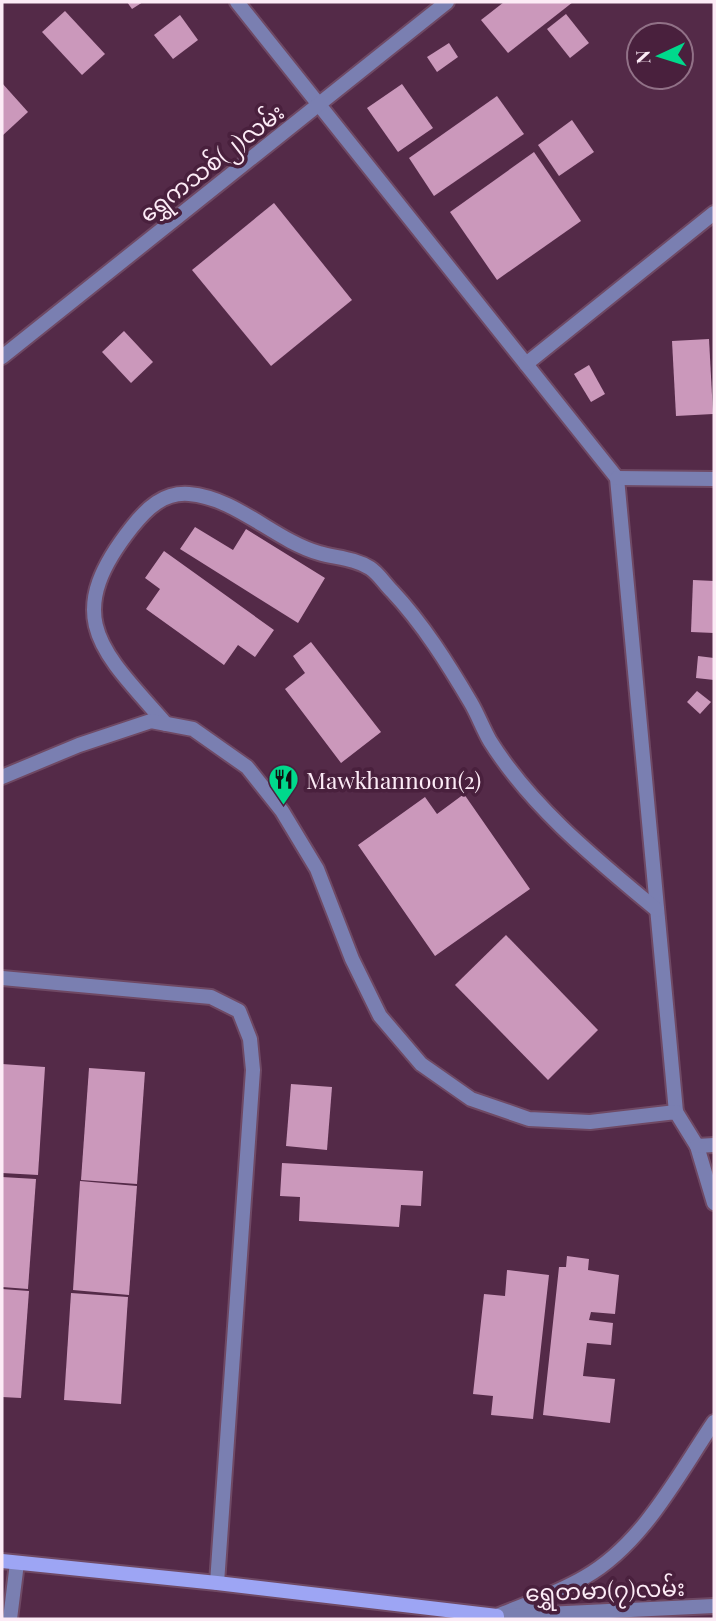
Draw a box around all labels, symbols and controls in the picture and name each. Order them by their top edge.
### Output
north arrow [625,21,695,91]
text: N [629,49,655,65]
street label: ရွှေကသစ်(၂)လမ်း [132,96,293,232]
restaurant icon: Mawkhannoon(2) [266,762,300,806]
place label: Mawkhannoon(2) [306,764,481,795]
street label: ရွှေတမာ(၇)လမ်း [525,1571,686,1612]

